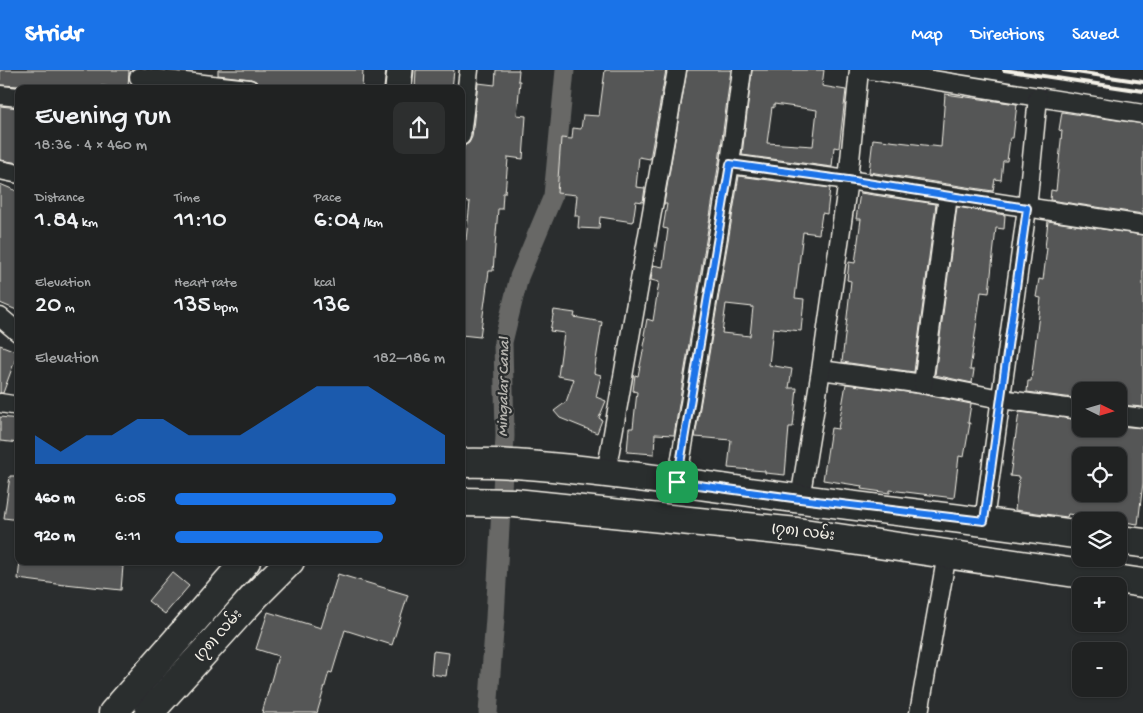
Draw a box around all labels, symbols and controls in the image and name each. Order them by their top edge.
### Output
text: Stridr [25,21,82,50]
text: Map [911,25,943,46]
text: Directions [971,25,1044,46]
text: Saved [1072,25,1118,46]
text: Evening run [35,101,171,134]
button: share [393,102,445,154]
text: 18:36 · 4 × 460 m [35,137,147,156]
text: Distance [35,190,84,207]
text: Time [174,190,200,207]
text: Pace [314,190,341,207]
text: 1.84 [35,207,78,236]
text: 11:10 [174,207,227,236]
text: 6:04 [314,207,360,236]
text: km [78,215,98,232]
text: /km [360,215,383,232]
text: Elevation [35,275,91,292]
text: Heart rate [174,275,237,292]
text: kcal [314,275,336,292]
text: 20 [35,292,61,321]
text: 135 [174,292,211,321]
text: 136 [314,292,349,321]
text: m [61,300,75,317]
text: bpm [211,300,238,317]
water label: Mingalar Canal [495,336,515,437]
text: Elevation [35,350,99,369]
text: 182–186 m [374,350,445,369]
north arrow [1072,382,1128,438]
map controls [1072,382,1127,697]
button: locate [1072,447,1127,502]
pin [656,461,698,503]
icon: arrive [663,468,691,496]
text: 460 m [35,490,75,509]
text: 6:05 [115,490,146,509]
button: layers [1072,512,1127,567]
street label: (၇၈) လမ်း [770,517,836,547]
text: 920 m [35,528,75,547]
text: 6:11 [115,528,141,547]
button: + [1072,577,1127,632]
street label: (၇၈) လမ်း [189,604,248,666]
button: − [1072,642,1127,697]

